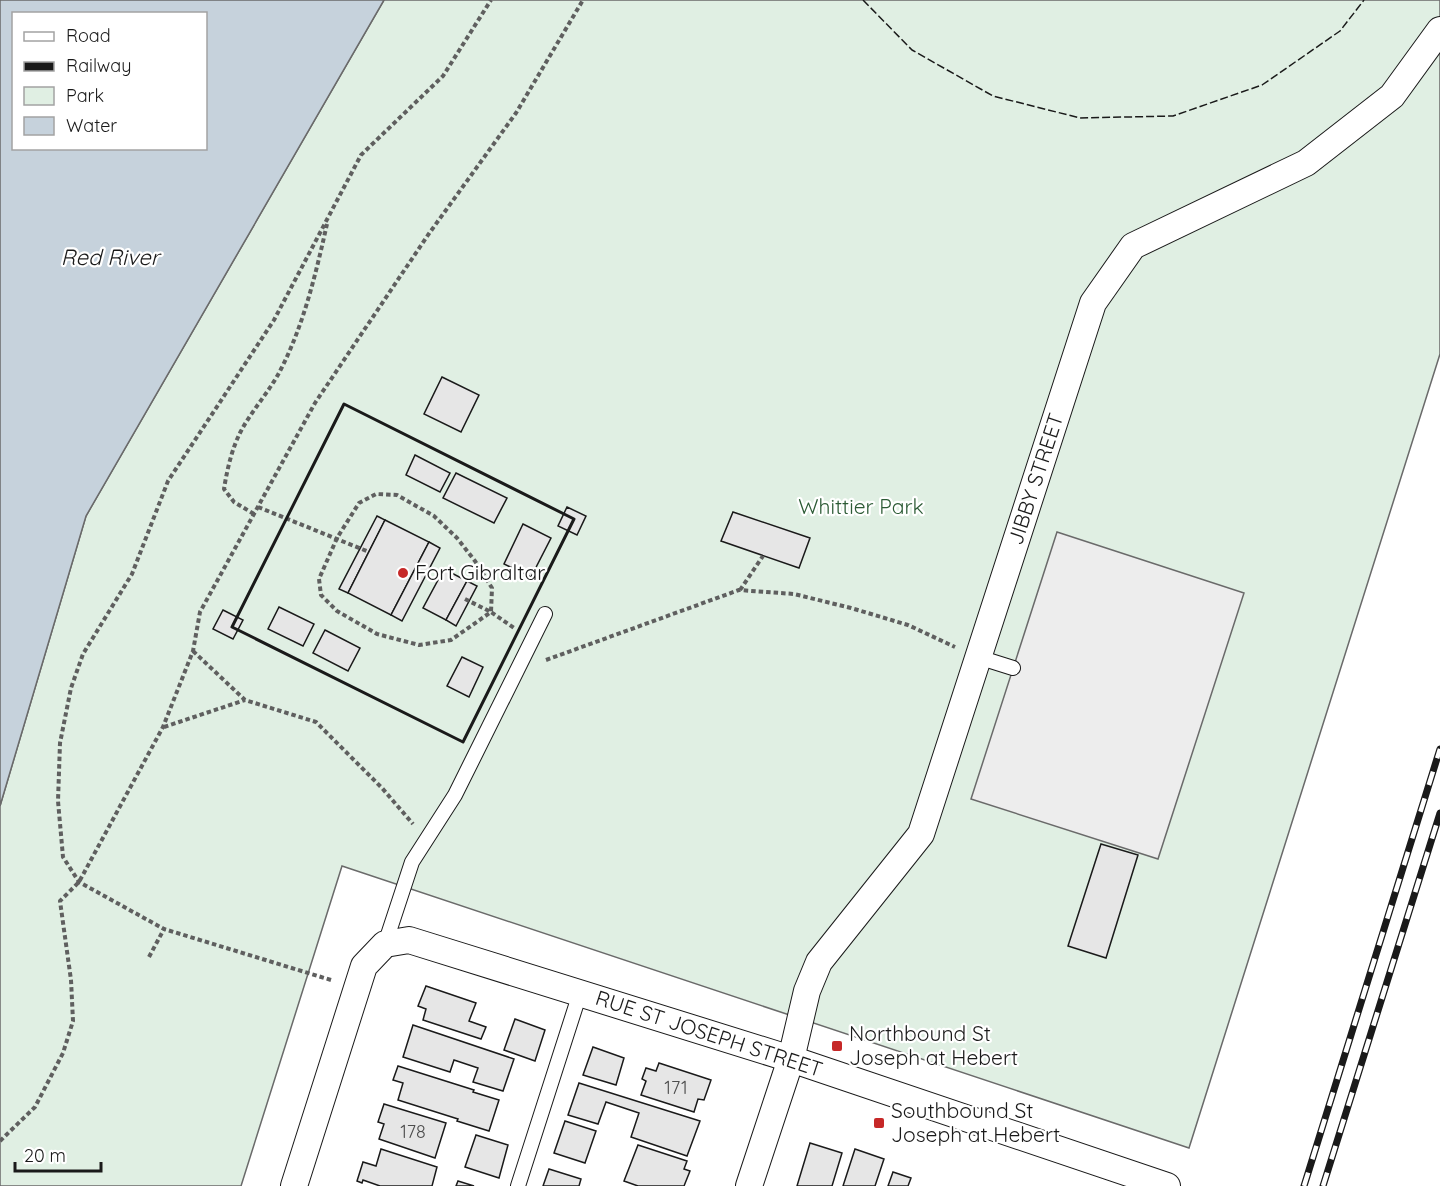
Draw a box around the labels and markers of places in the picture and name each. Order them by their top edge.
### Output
place label: Fort Gibraltar [415,559,545,585]
marker: Fort Gibraltar [396,566,410,580]
place label: Northbound St Joseph at Hebert [849,1020,1018,1070]
marker: Northbound St Joseph at Hebert [830,1039,844,1053]
place label: Southbound St Joseph at Hebert [891,1097,1060,1147]
marker: Southbound St Joseph at Hebert [872,1116,886,1130]

